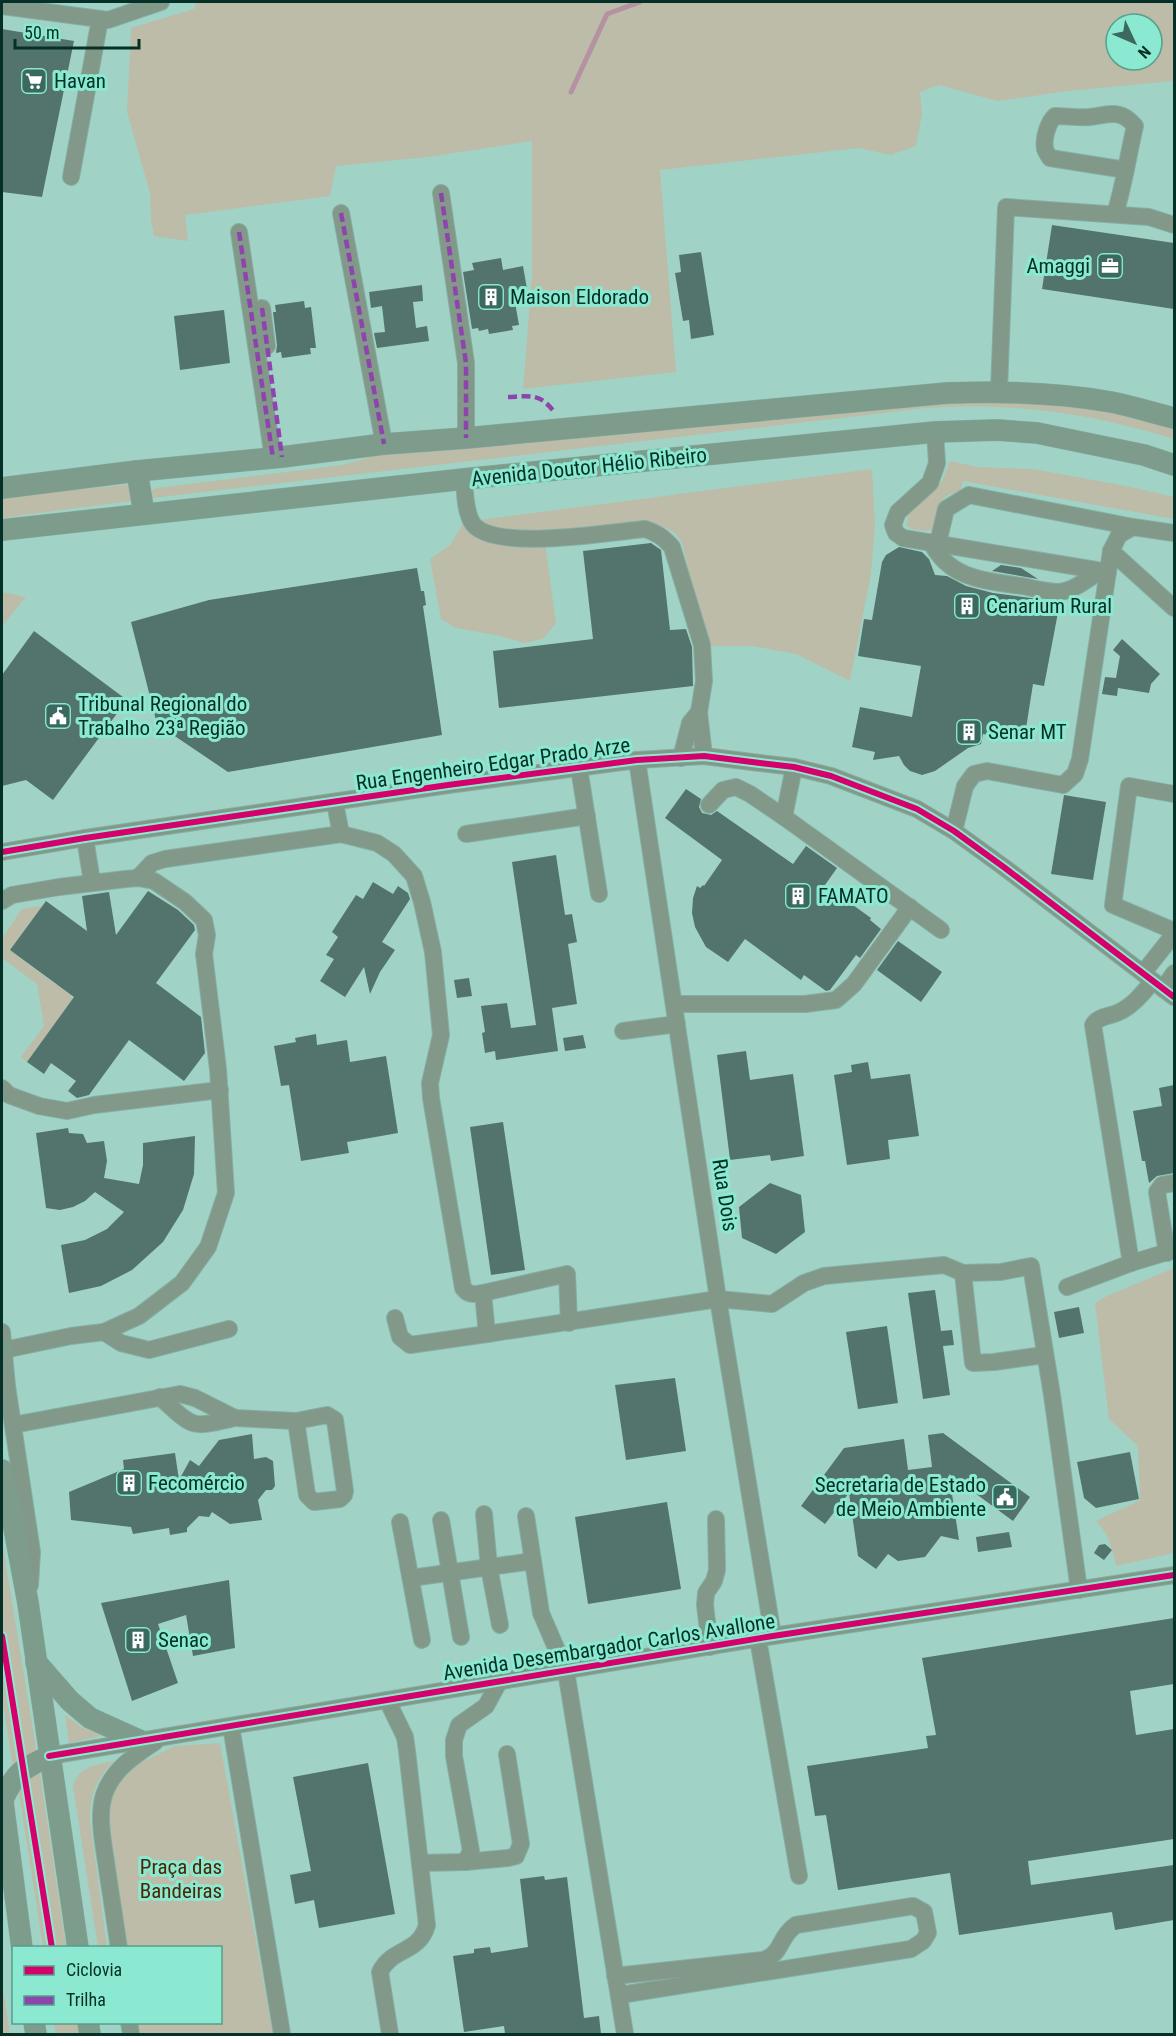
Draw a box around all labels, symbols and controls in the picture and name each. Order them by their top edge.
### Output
scale bar [15,12,140,50]
north arrow [1104,12,1164,72]
text: 50 m [24,22,59,43]
text: N [1134,42,1155,62]
supermarket icon: Havan [19,66,49,96]
place label: Havan [54,69,106,93]
office icon: Amaggi [1095,251,1125,281]
place label: Amaggi [1026,254,1090,278]
building icon: Maison Eldorado [476,282,506,312]
place label: Maison Eldorado [510,285,649,309]
street label: Avenida Doutor Hélio Ribeiro [470,443,708,491]
building icon: Cenarium Rural [952,591,982,621]
place label: Cenarium Rural [986,594,1112,618]
place label: Tribunal Regional do Trabalho 23ª Região [78,692,247,740]
public building icon: Tribunal Regional do Trabalho 23ª Região [43,701,73,731]
building icon: Senar MT [954,717,984,747]
place label: Senar MT [988,720,1067,744]
street label: Rua Engenheiro Edgar Prado Arze [354,733,632,795]
building icon: FAMATO [783,881,813,911]
place label: FAMATO [818,884,889,908]
street label: Rua Dois [707,1157,743,1233]
building icon: Fecomércio [114,1468,144,1498]
place label: Fecomércio [148,1471,245,1495]
place label: Secretaria de Estado de Meio Ambiente [815,1473,986,1521]
public building icon: Secretaria de Estado de Meio Ambiente [990,1482,1020,1512]
street label: Avenida Desembargador Carlos Avallone [441,1609,777,1685]
building icon: Senac [123,1625,153,1655]
place label: Senac [158,1628,209,1652]
park label: Praça das Bandeiras [140,1855,222,1903]
legend [12,1946,222,2024]
text: Ciclovia [66,1959,122,1980]
text: Trilha [66,1989,106,2010]

